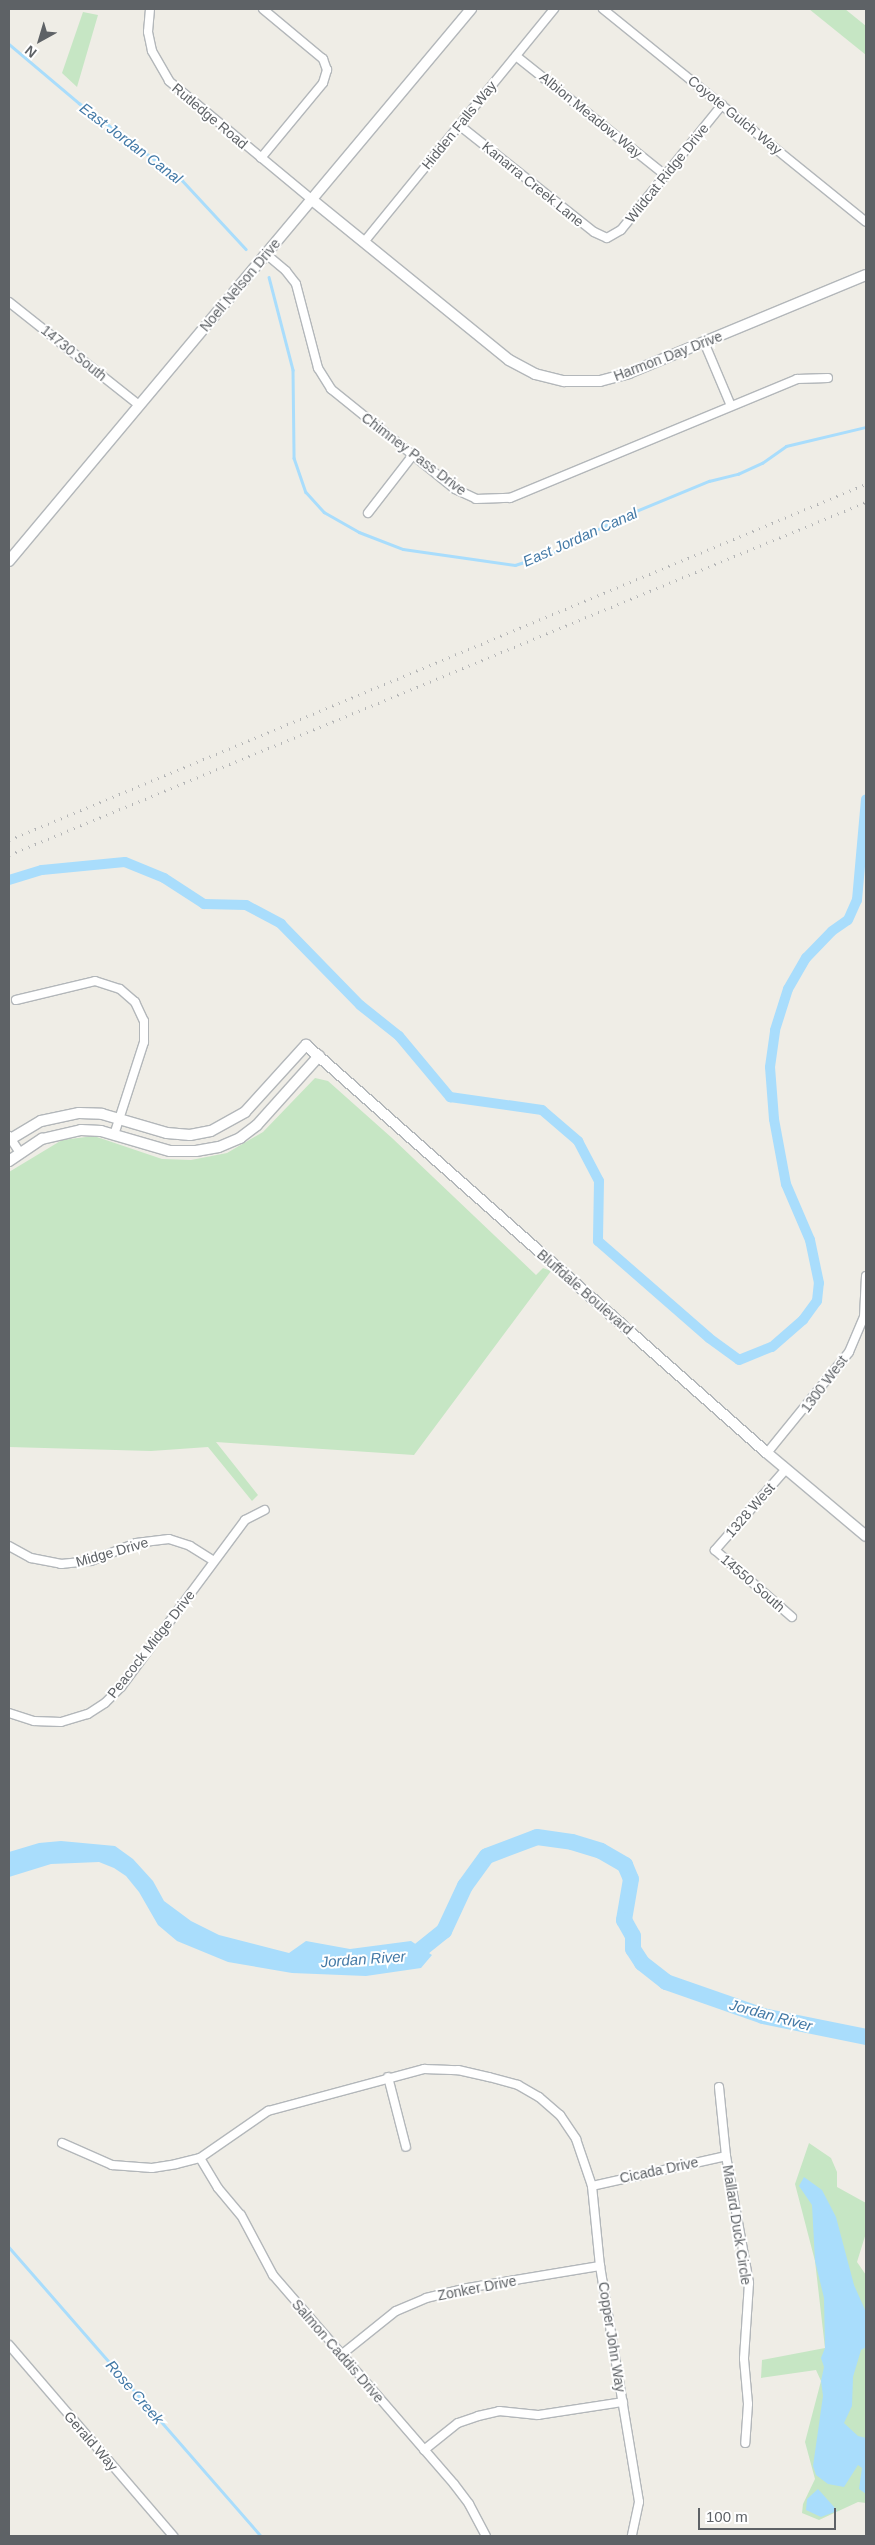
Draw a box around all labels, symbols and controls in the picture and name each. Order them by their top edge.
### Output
north arrow [15,15,65,65]
text: N [22,42,40,61]
street label: Albion Meadow Way [536,68,646,162]
street label: Coyote Gulch Way [685,72,785,158]
street label: Hidden Falls Way [418,77,500,173]
street label: Rutledge Road [169,80,251,152]
water label: East Jordan Canal [76,99,186,187]
street label: Wildcat Ridge Drive [622,120,712,226]
street label: Kanarra Creek Lane [479,138,587,230]
street label: Noell Nelson Drive [196,235,284,335]
street label: 14730 South [38,321,110,385]
street label: Harmon Day Drive [611,328,725,384]
street label: Chimney Pass Drive [358,409,470,499]
water label: East Jordan Canal [520,504,640,570]
street label: Bluffdale Boulevard [534,1246,636,1338]
street label: 1300 West [797,1352,851,1416]
street label: 1328 West [722,1479,778,1541]
street label: Midge Drive [74,1534,150,1570]
street label: 14550 South [718,1551,788,1615]
street label: Peacock Midge Drive [104,1587,198,1701]
water label: Jordan River [320,1947,406,1971]
water label: Jordan River [728,1995,814,2035]
street label: Cicada Drive [618,2153,700,2187]
street label: Mallard Duck Circle [719,2164,755,2286]
street label: Zonker Drive [436,2272,518,2304]
street label: Copper John Way [595,2281,629,2393]
street label: Salmon Caddis Drive [289,2296,387,2406]
water label: Rose Creek [102,2356,168,2428]
street label: Gerald Way [61,2408,121,2474]
scale bar [700,2498,838,2530]
text: 100 m [706,2508,748,2525]

